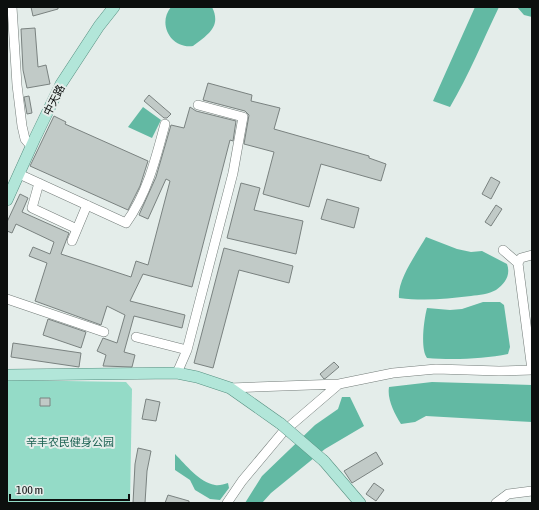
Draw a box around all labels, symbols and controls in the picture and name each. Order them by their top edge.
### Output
street label: 中天路 [41,83,67,117]
park label: 辛丰农民健身公园 [26,436,114,448]
scale bar [10,476,129,502]
text: 100 m [16,483,43,497]

